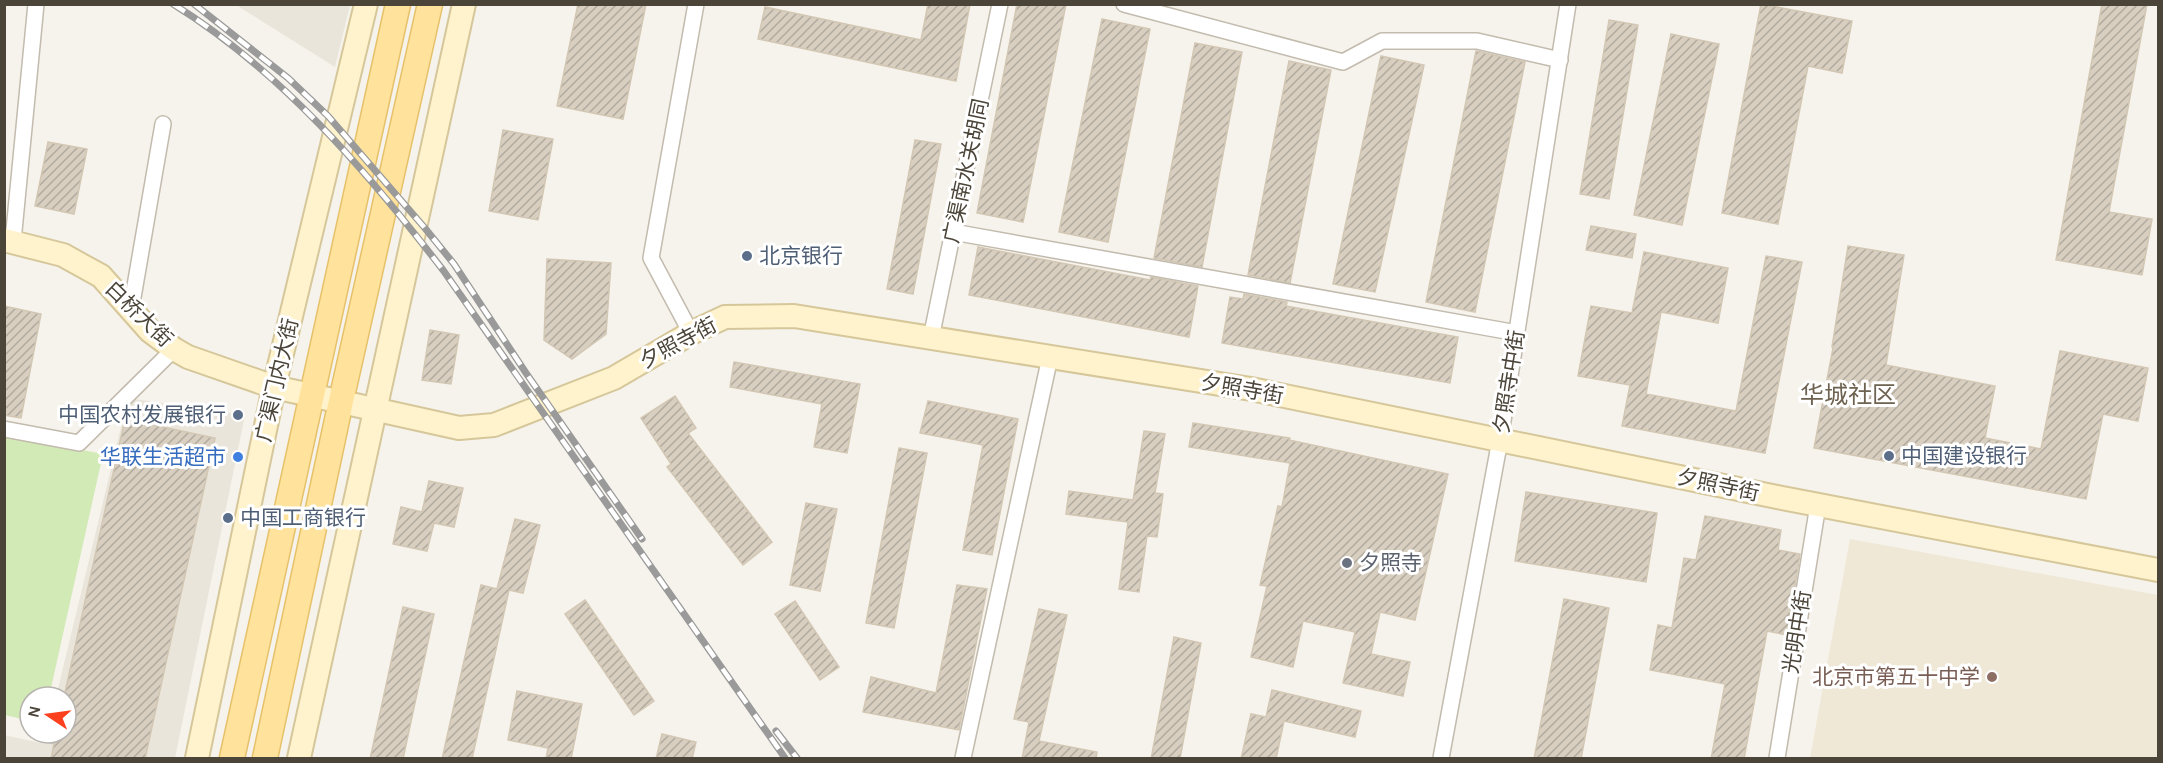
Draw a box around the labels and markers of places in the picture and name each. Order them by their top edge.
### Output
place label: 北京银行 [759,244,843,268]
marker: 北京银行 [740,249,754,263]
place label: 中国农村发展银行 [58,403,226,427]
marker: 中国农村发展银行 [231,408,245,422]
place label: 中国建设银行 [1901,444,2027,468]
place label: 华联生活超市 [100,445,226,469]
marker: 中国建设银行 [1882,449,1896,463]
marker: 华联生活超市 [231,450,245,464]
place label: 中国工商银行 [240,506,366,530]
marker: 中国工商银行 [221,511,235,525]
place label: 夕照寺 [1359,551,1422,575]
marker: 夕照寺 [1340,556,1354,570]
place label: 北京市第五十中学 [1812,665,1980,689]
marker: 北京市第五十中学 [1985,670,1999,684]

